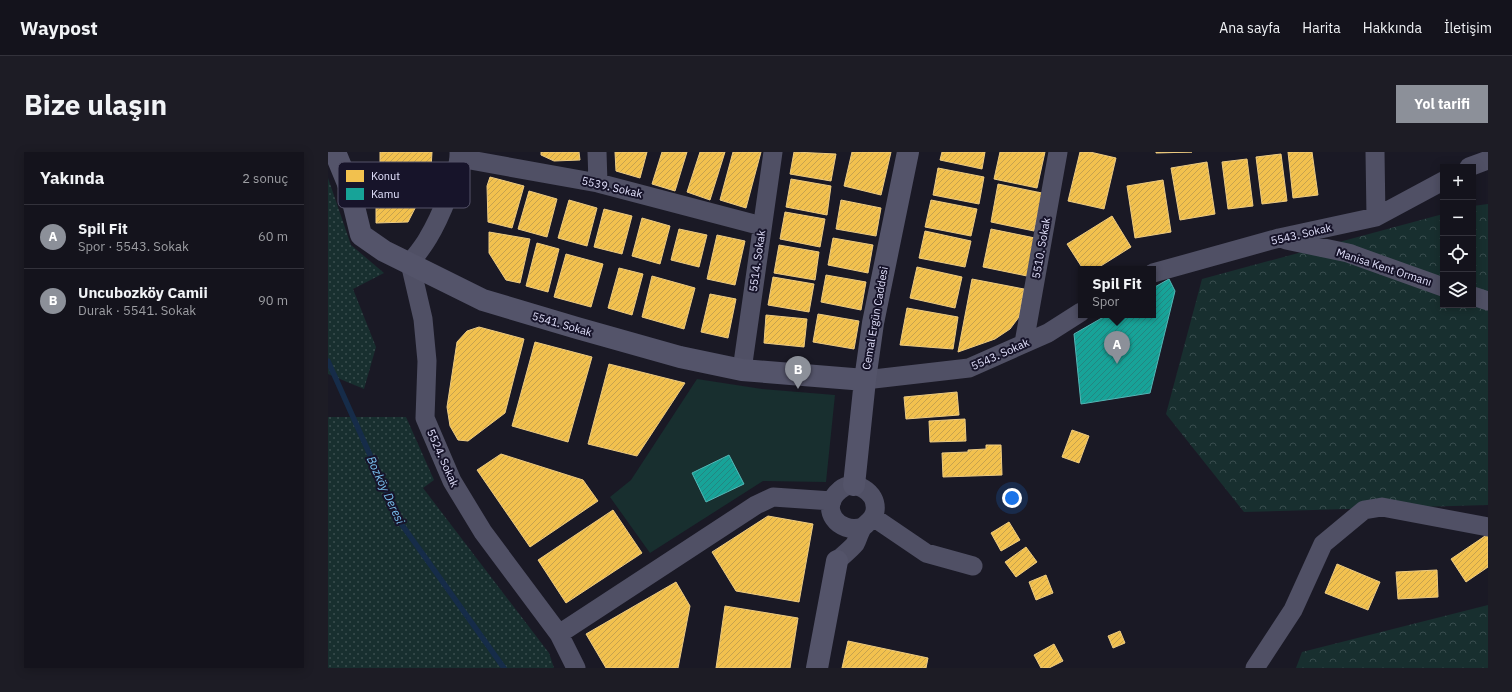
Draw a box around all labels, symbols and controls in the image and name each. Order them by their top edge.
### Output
text: Waypost [20,16,98,40]
text: Ana sayfa [1219,19,1280,37]
text: Harita [1302,19,1341,37]
text: Hakkında [1363,19,1422,37]
text: İletişim [1444,19,1492,37]
button: Yol tarifi [1396,85,1488,123]
text: Bize ulaşın [24,86,167,123]
legend [338,162,470,208]
map controls [1440,164,1476,308]
button: + [1440,164,1476,200]
text: Yakında [40,167,104,189]
text: Konut [371,169,400,183]
text: 2 sonuç [242,170,288,187]
street label: 5539. Sokak [580,173,644,201]
text: Kamu [371,187,400,201]
button: − [1440,200,1476,236]
street label: 5510. Sokak [1029,216,1053,280]
text: Spil Fit [78,219,128,238]
street label: 5543. Sokak [1269,220,1333,248]
text: A [49,228,57,245]
text: 60 m [258,228,288,245]
street label: 5514. Sokak [746,229,768,293]
button: locate [1440,236,1476,272]
text: Spor · 5543. Sokak [78,238,189,255]
street label: Manisa Kent Ormanı [1335,245,1433,289]
street label: Cemal Ergün Caddesi [859,265,891,371]
popup [1078,266,1156,318]
button: layers [1440,272,1476,308]
text: Spil Fit [1092,274,1142,293]
text: Uncubozköy Camii [78,283,208,302]
text: B [49,292,57,309]
text: 90 m [258,292,288,309]
text: Spor [1092,293,1119,310]
text: Durak · 5541. Sokak [78,302,196,319]
street label: 5541. Sokak [530,309,594,339]
pin: A [1104,331,1130,364]
street label: 5543. Sokak [969,335,1031,373]
pin: B [785,356,811,389]
street label: 5524. Sokak [424,427,462,489]
water label: Bozköy Deresi [364,454,409,527]
your location [1002,488,1022,508]

